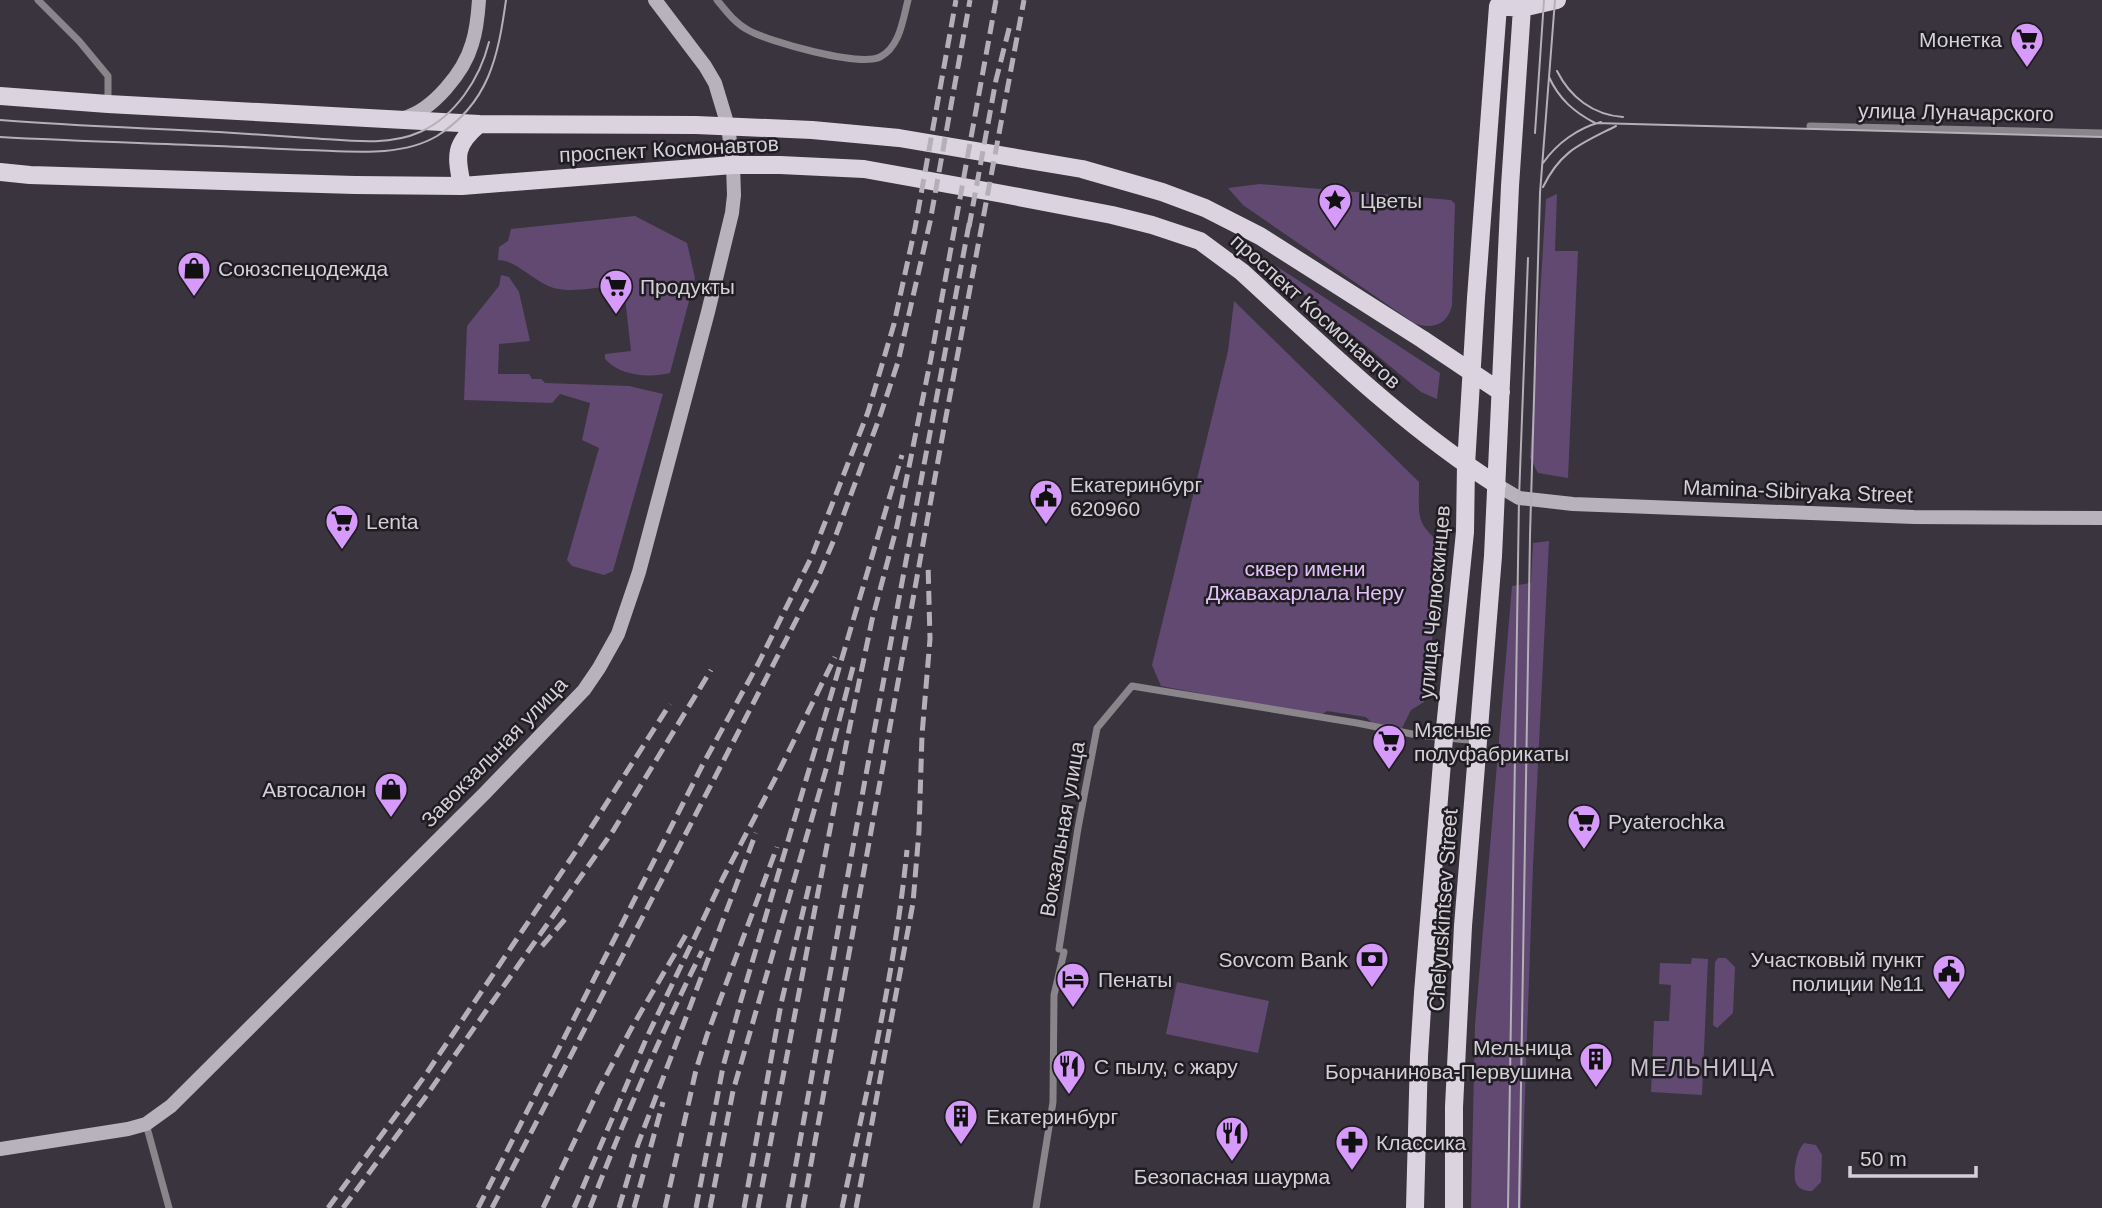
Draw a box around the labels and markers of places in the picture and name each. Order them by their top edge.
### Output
supermarket icon: Монетка [2008,20,2046,69]
place label: Монетка [1919,28,2002,51]
place icon: Цветы [1316,181,1354,230]
place label: Цветы [1360,189,1422,212]
shop icon: Союзспецодежда [175,249,213,298]
place label: Союзспецодежда [218,257,389,280]
supermarket icon: Продукты [597,267,635,316]
place label: Продукты [640,275,735,298]
place label: Екатеринбург 620960 [1070,473,1202,520]
public building icon: Екатеринбург 620960 [1027,477,1065,526]
supermarket icon: Lenta [323,502,361,551]
place label: Lenta [366,510,419,533]
place label: Мясные полуфабрикаты [1414,718,1569,765]
supermarket icon: Мясные полуфабрикаты [1370,722,1408,771]
shop icon: Автосалон [372,770,410,819]
place label: Автосалон [262,778,366,801]
supermarket icon: Pyaterochka [1565,802,1603,851]
place label: Pyaterochka [1608,810,1725,833]
bank icon: Sovcom Bank [1353,940,1391,989]
place label: Sovcom Bank [1218,948,1348,971]
place label: Участковый пункт полиции №11 [1750,948,1924,995]
public building icon: Участковый пункт полиции №11 [1930,952,1968,1001]
hotel icon: Пенаты [1054,960,1092,1009]
place label: Пенаты [1098,968,1172,991]
place label: Мельница Борчанинова-Первушина [1325,1036,1572,1083]
building icon: Мельница Борчанинова-Первушина [1577,1040,1615,1089]
restaurant icon: С пылу, с жару [1050,1047,1088,1096]
place label: С пылу, с жару [1094,1055,1238,1078]
building icon: Екатеринбург [942,1097,980,1146]
place label: Екатеринбург [986,1105,1118,1128]
restaurant icon: Безопасная шаурма [1213,1114,1251,1163]
pharmacy icon: Классика [1333,1123,1371,1172]
place label: Классика [1376,1131,1467,1154]
place label: Безопасная шаурма [1134,1165,1331,1188]

